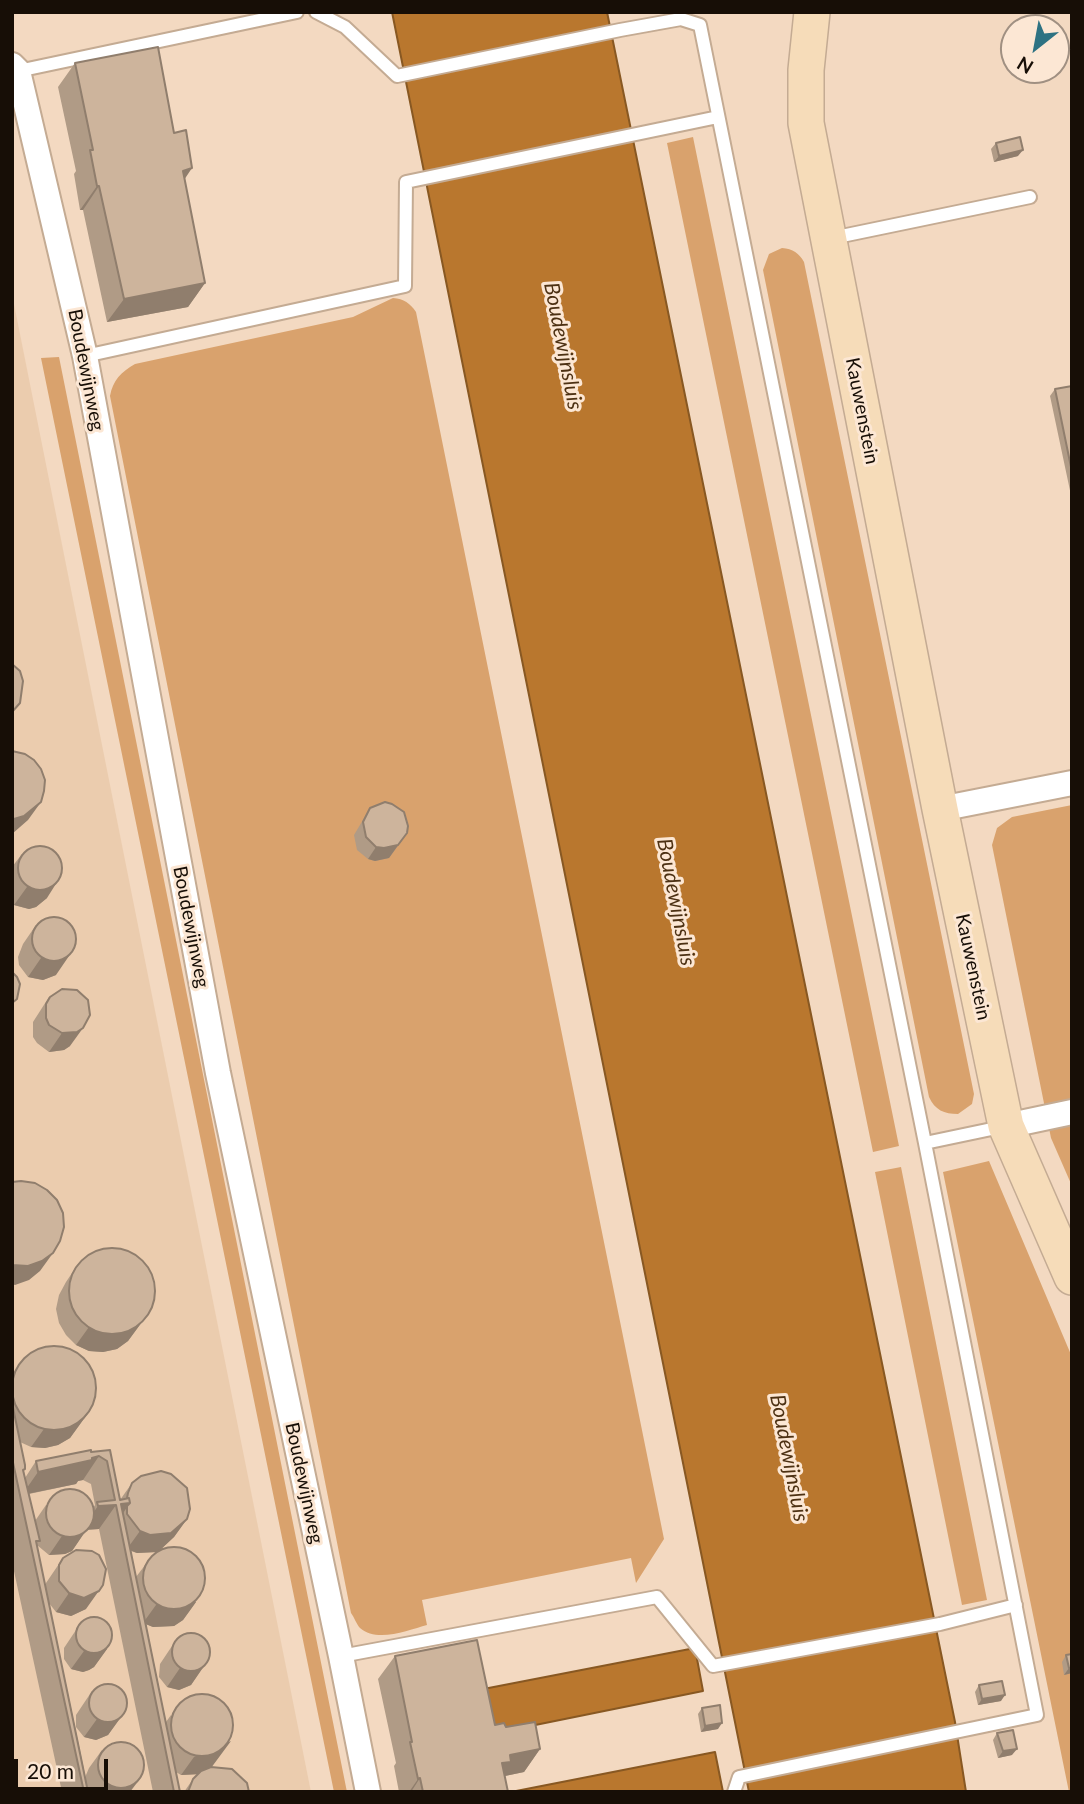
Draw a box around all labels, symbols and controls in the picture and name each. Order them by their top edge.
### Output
north arrow [1000,14,1070,84]
text: N [1013,52,1037,79]
water label: Boudewijnsluis [538,280,588,412]
street label: Boudewijnweg [63,307,109,433]
street label: Kauwenstein [840,356,884,466]
water label: Boudewijnsluis [651,836,701,968]
street label: Boudewijnweg [168,864,214,990]
street label: Kauwenstein [951,912,995,1022]
water label: Boudewijnsluis [764,1392,814,1524]
street label: Boudewijnweg [280,1420,328,1546]
scale bar [18,1744,112,1788]
text: 20 m [27,1758,74,1783]

